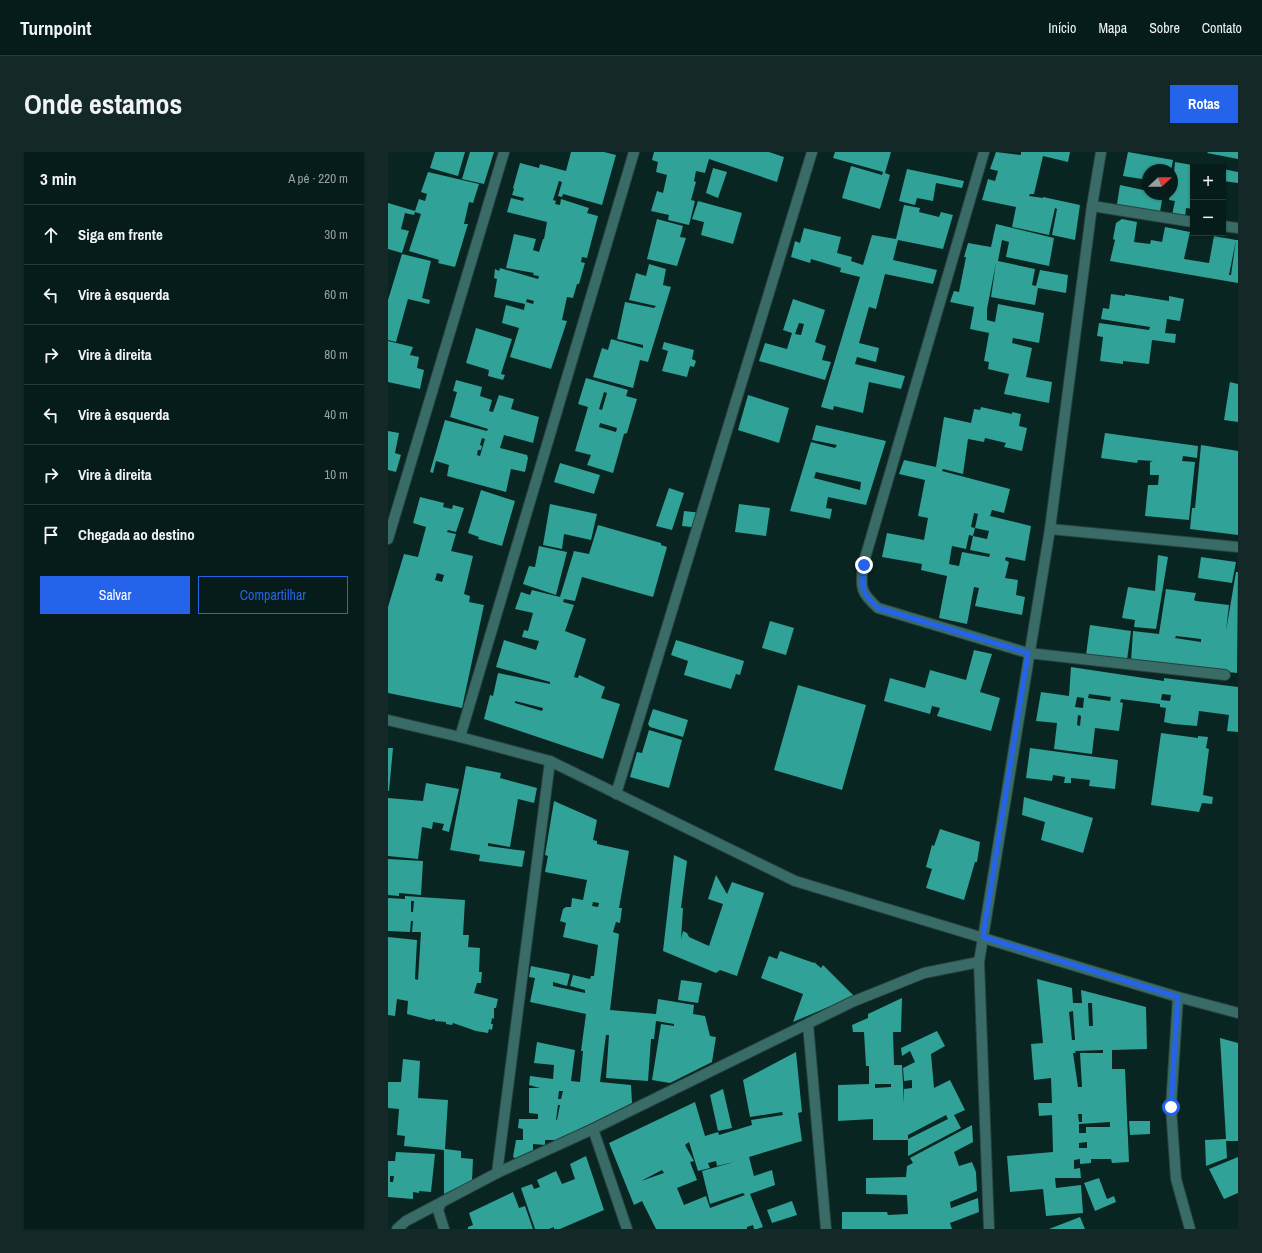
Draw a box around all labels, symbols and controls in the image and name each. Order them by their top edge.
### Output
text: Turnpoint [20,15,92,41]
text: Início [1048,19,1076,37]
text: Mapa [1098,19,1127,37]
text: Sobre [1149,19,1180,37]
text: Contato [1202,19,1242,37]
text: Onde estamos [24,85,182,123]
button: Rotas [1170,85,1238,123]
north arrow [1142,164,1178,200]
map controls [1190,164,1226,236]
button: + [1190,164,1226,200]
text: 3 min [40,167,76,190]
text: A pé · 220 m [288,170,348,187]
button: − [1190,200,1226,236]
icon: ahead [40,224,62,246]
text: Siga em frente [78,224,163,245]
text: 30 m [324,226,348,243]
icon: left [40,284,62,306]
text: Vire à esquerda [78,284,169,305]
text: 60 m [324,286,348,303]
icon: right [40,344,62,366]
text: Vire à direita [78,344,152,365]
text: 80 m [324,346,348,363]
icon: left [40,404,62,426]
text: Vire à esquerda [78,404,169,425]
text: 40 m [324,406,348,423]
icon: right [40,464,62,486]
text: Vire à direita [78,464,152,485]
text: 10 m [324,466,348,483]
icon: arrive [40,524,62,546]
text: Chegada ao destino [78,524,195,545]
route end [855,556,873,574]
button: Salvar [40,576,190,614]
button: Compartilhar [198,576,348,614]
route start [1162,1098,1180,1116]

